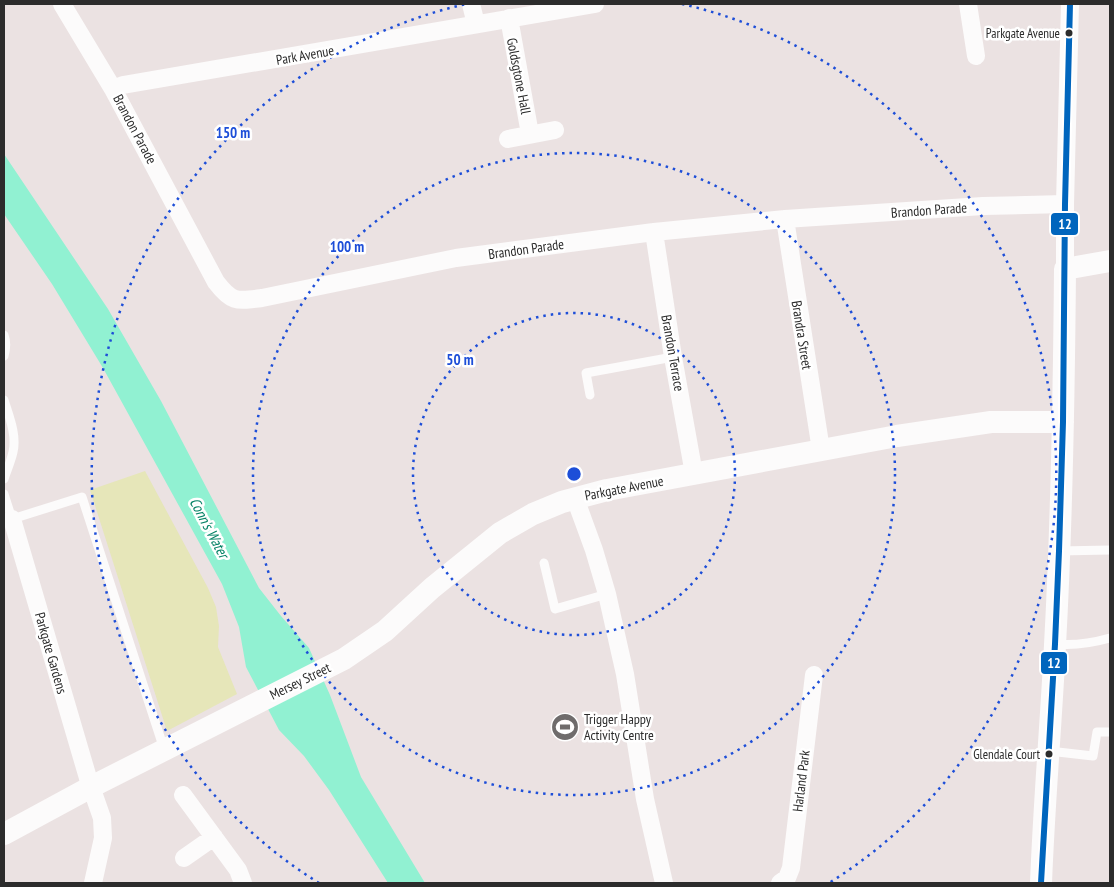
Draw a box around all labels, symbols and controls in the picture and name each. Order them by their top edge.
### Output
place label: Parkgate Avenue [986,25,1060,42]
marker: Parkgate Avenue [1064,28,1074,38]
street label: Goldsgtone Hall [503,36,535,116]
street label: Park Avenue [275,41,336,69]
street label: Brandon Parade [109,91,161,167]
text: 150 m [216,123,250,142]
street label: Brandon Parade [890,198,968,222]
line badge: 12 [1050,212,1079,236]
text: 12 [1058,215,1072,233]
street label: Brandon Parade [487,235,565,263]
text: 100 m [330,237,364,256]
street label: Brandra Street [788,299,816,371]
street label: Brandon Terrace [657,313,689,393]
text: 50 m [446,350,474,369]
centre of rings [565,465,583,483]
street label: Parkgate Avenue [583,472,665,504]
water label: Conn's Water [186,494,234,563]
street label: Parkgate Gardens [31,610,71,696]
line badge: 12 [1040,651,1068,675]
text: 12 [1047,654,1061,672]
street label: Mersey Street [267,658,334,703]
place label: Trigger Happy Activity Centre [584,710,654,744]
sports icon: Trigger Happy Activity Centre [550,712,580,742]
place label: Glendale Court [973,746,1040,763]
street label: Harland Park [788,749,814,813]
marker: Glendale Court [1044,749,1054,759]

